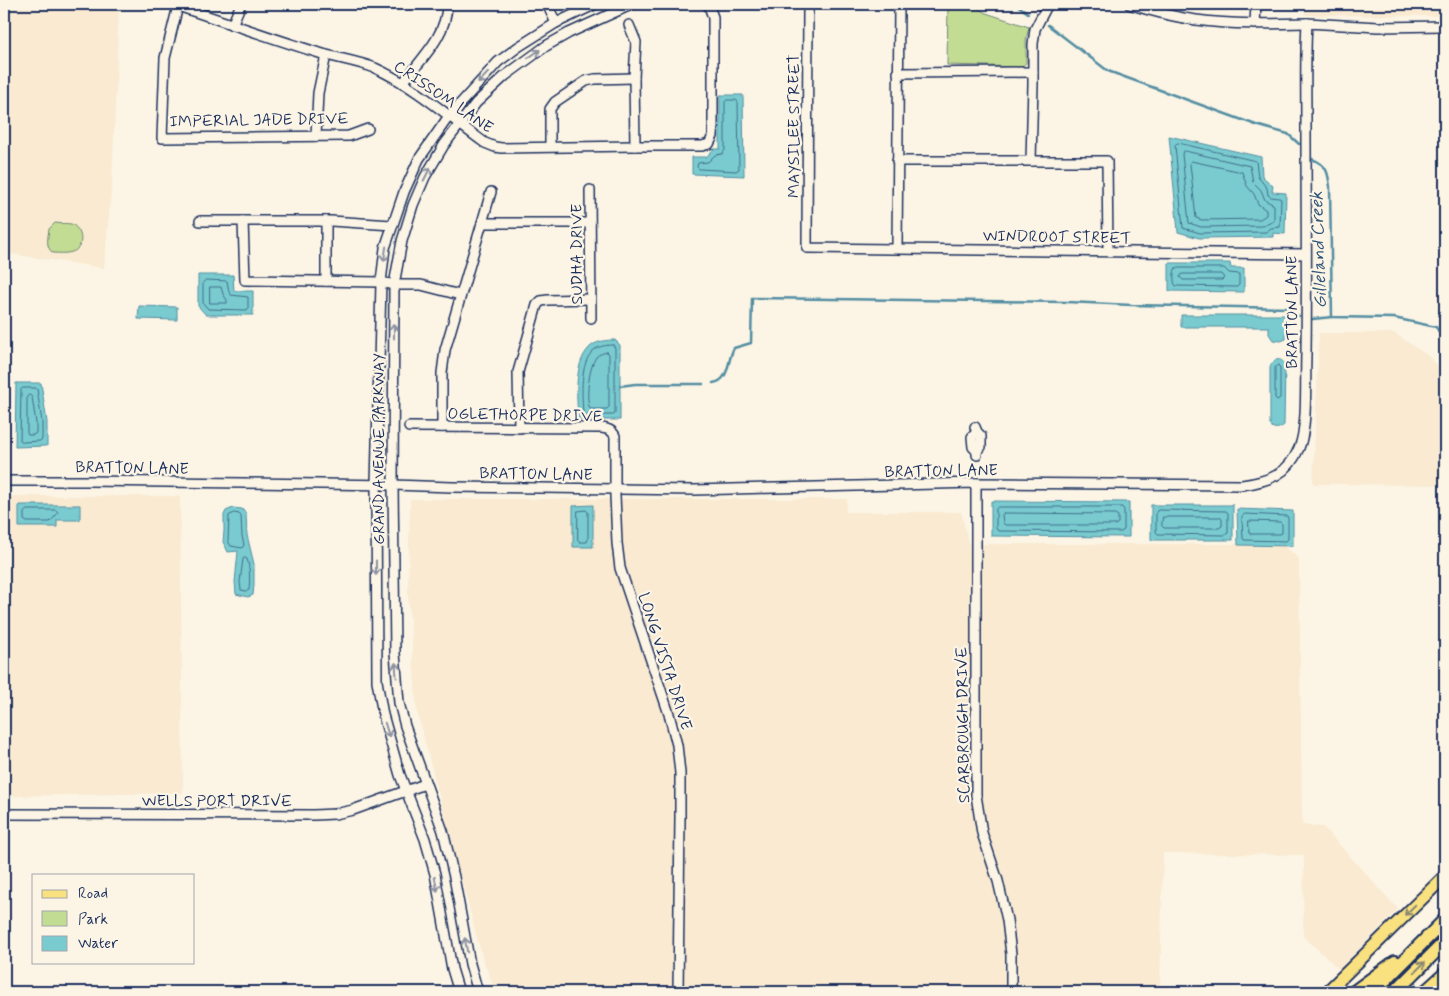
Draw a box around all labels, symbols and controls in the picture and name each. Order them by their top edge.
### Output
one-way arrow [527,49,541,59]
street label: MAYSILEE STREET [784,54,805,198]
street label: CRISSOM LANE [389,56,497,138]
one-way arrow [477,72,489,85]
street label: IMPERIAL JADE DRIVE [169,108,349,133]
one-way arrow [423,167,432,182]
water label: Gilleland Creek [1305,191,1333,309]
street label: SUDHA DRIVE [567,204,588,304]
street label: WINDROOT STREET [983,226,1131,249]
one-way arrow [379,246,389,262]
street label: BRATTON LANE [1282,255,1303,369]
one-way arrow [389,323,399,340]
street label: GRAND AVENUE PARKWAY [369,353,390,545]
street label: OGLETHORPE DRIVE [447,404,602,427]
street label: BRATTON LANE [75,457,189,480]
street label: BRATTON LANE [884,460,998,483]
street label: BRATTON LANE [479,463,593,486]
one-way arrow [371,560,381,576]
street label: LONG VISTA DRIVE [632,590,697,733]
street label: SCARBROUGH DRIVE [952,647,975,803]
one-way arrow [391,662,401,678]
one-way arrow [383,721,392,737]
street label: WELLS PORT DRIVE [142,791,292,812]
legend [32,874,195,964]
one-way arrow [432,876,442,892]
text: Road [78,884,108,904]
one-way arrow [1404,904,1417,916]
text: Park [78,910,108,930]
text: Water [78,934,118,954]
one-way arrow [461,937,471,953]
one-way arrow [1414,961,1426,973]

